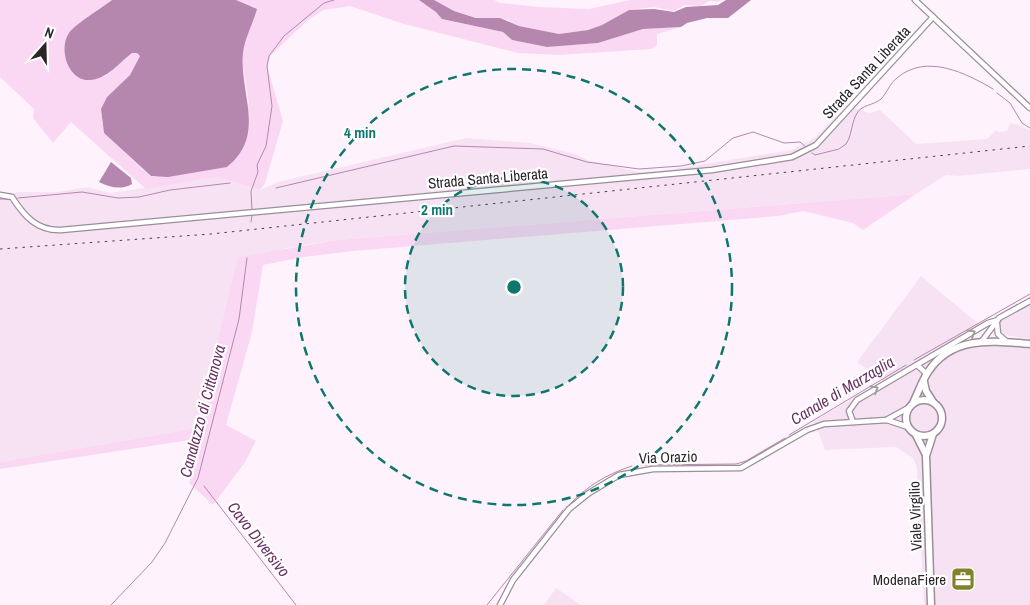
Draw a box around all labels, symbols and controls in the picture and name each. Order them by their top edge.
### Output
north arrow [20,20,70,70]
street label: Strada Santa Liberata [817,21,915,123]
text: N [42,23,56,43]
text: 4 min [344,122,376,143]
street label: Strada Santa Liberata [427,162,549,194]
text: 2 min [421,199,453,220]
centre of rings [505,278,523,296]
one-way arrow [967,329,976,339]
water label: Canalazzo di Cittanova [174,342,230,480]
water label: Canale di Marzaglia [786,350,898,430]
one-way arrow [870,386,879,396]
street label: Via Orazio [638,445,698,469]
street label: Viale Virgilio [903,480,927,551]
water label: Cavo Diversivo [223,497,295,581]
office icon: ModenaFiere [950,566,976,592]
place label: ModenaFiere [873,569,946,590]

